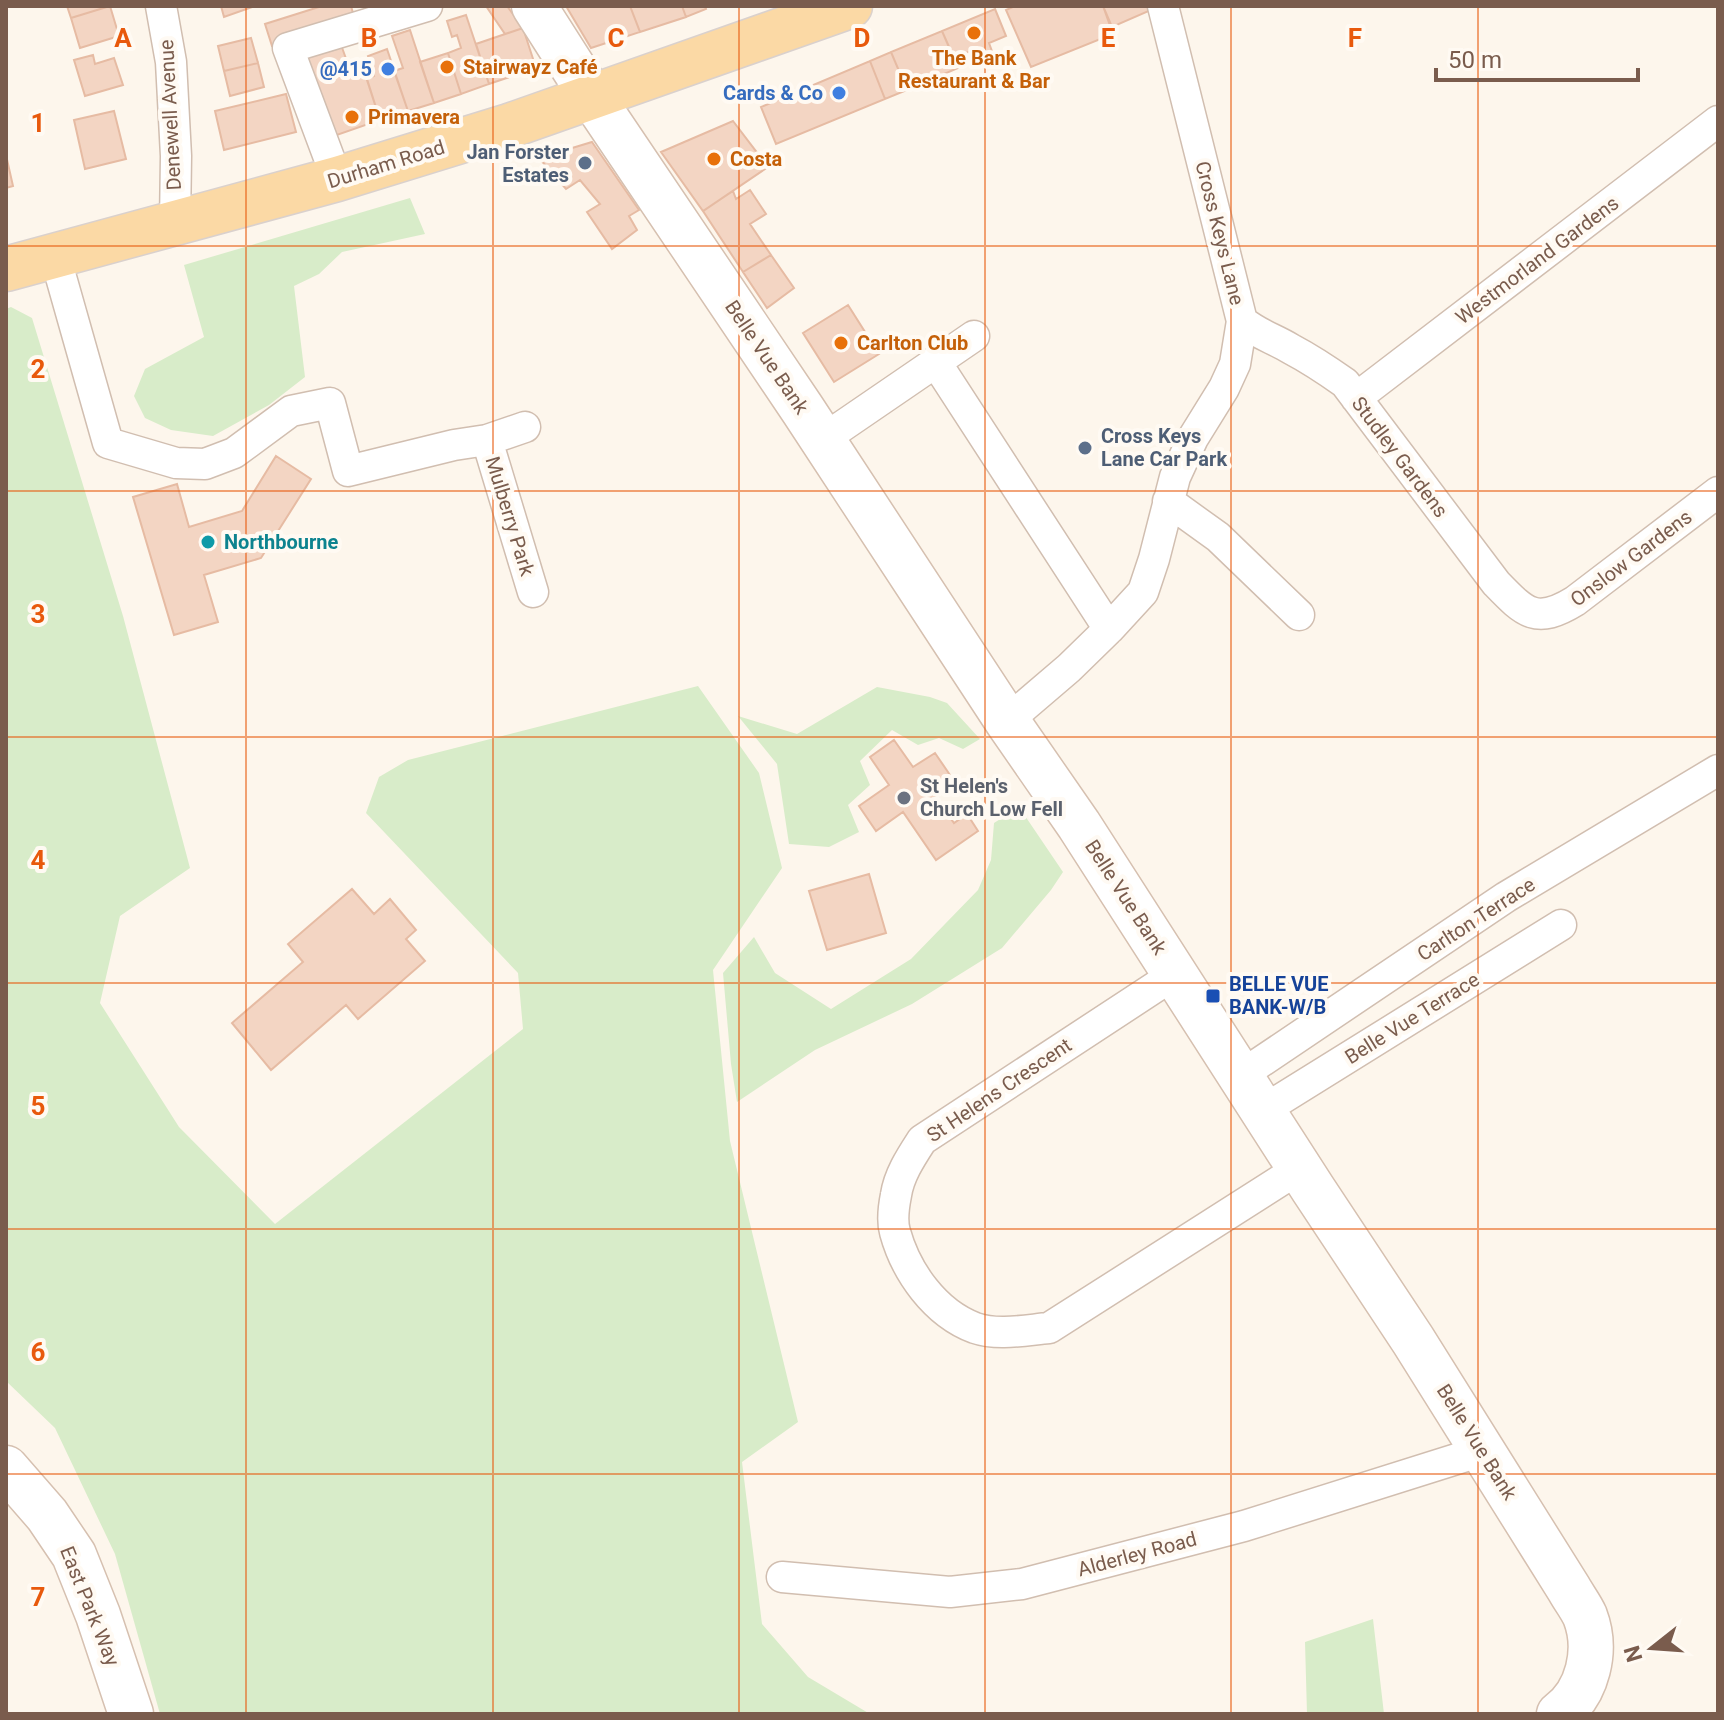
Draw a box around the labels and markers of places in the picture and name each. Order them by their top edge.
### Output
marker: The Bank Restaurant & Bar [965,24,983,42]
place label: The Bank Restaurant & Bar [898,46,1051,93]
place label: Stairwayz Café [463,55,598,79]
place label: @415 [320,57,372,81]
marker: Stairwayz Café [438,58,456,76]
marker: @415 [379,60,397,78]
place label: Cards & Co [723,81,823,105]
marker: Cards & Co [830,84,848,102]
place label: Primavera [368,105,460,129]
marker: Primavera [343,108,361,126]
place label: Jan Forster Estates [466,140,570,187]
place label: Costa [730,147,782,171]
marker: Costa [705,150,723,168]
marker: Jan Forster Estates [576,154,594,172]
place label: Carlton Club [857,331,968,355]
marker: Carlton Club [832,334,850,352]
place label: Cross Keys Lane Car Park [1101,424,1227,471]
marker: Cross Keys Lane Car Park [1076,439,1094,457]
place label: Northbourne [224,530,338,554]
marker: Northbourne [199,533,217,551]
place label: St Helen's Church Low Fell [920,774,1063,821]
marker: St Helen's Church Low Fell [895,789,913,807]
place label: BELLE VUE BANK-W/B [1229,972,1328,1019]
marker: BELLE VUE BANK-W/B [1204,987,1222,1005]

